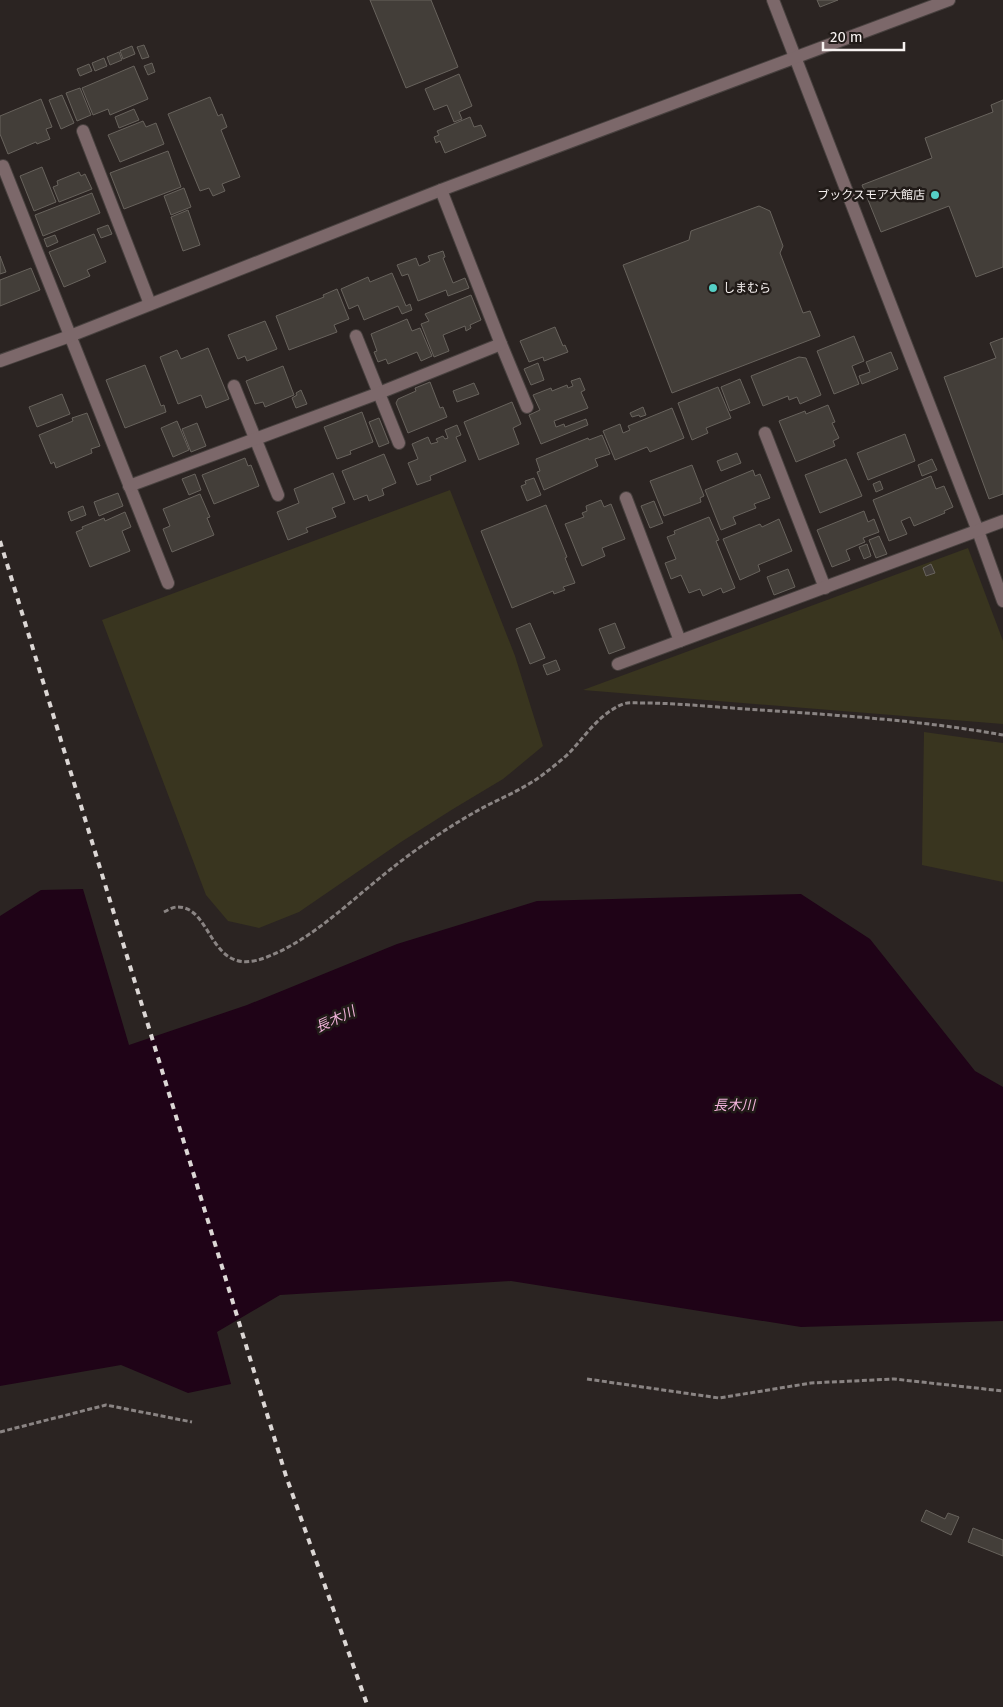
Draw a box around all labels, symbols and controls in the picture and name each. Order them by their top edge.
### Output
scale bar [823,20,904,52]
text: 20 m [830,28,863,46]
place label: ブックスモア大館店 [817,188,925,202]
marker: ブックスモア大館店 [929,189,941,201]
place label: しまむら [723,281,771,295]
marker: しまむら [707,282,719,294]
water label: 長木川 [313,1002,360,1036]
water label: 長木川 [713,1097,757,1114]

